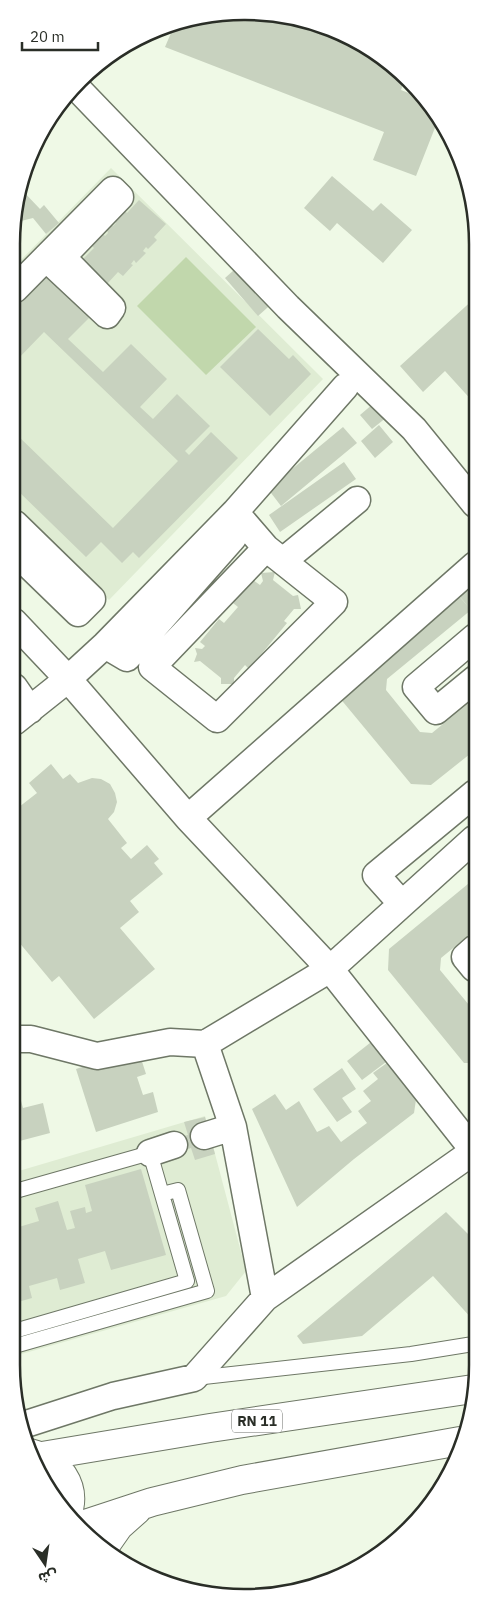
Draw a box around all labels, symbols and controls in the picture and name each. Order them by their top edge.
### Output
scale bar [22,20,99,52]
text: 20 m [30,27,65,46]
road number: RN 11 [232,1410,282,1432]
north arrow [20,1539,70,1589]
text: ش [37,1566,59,1588]

